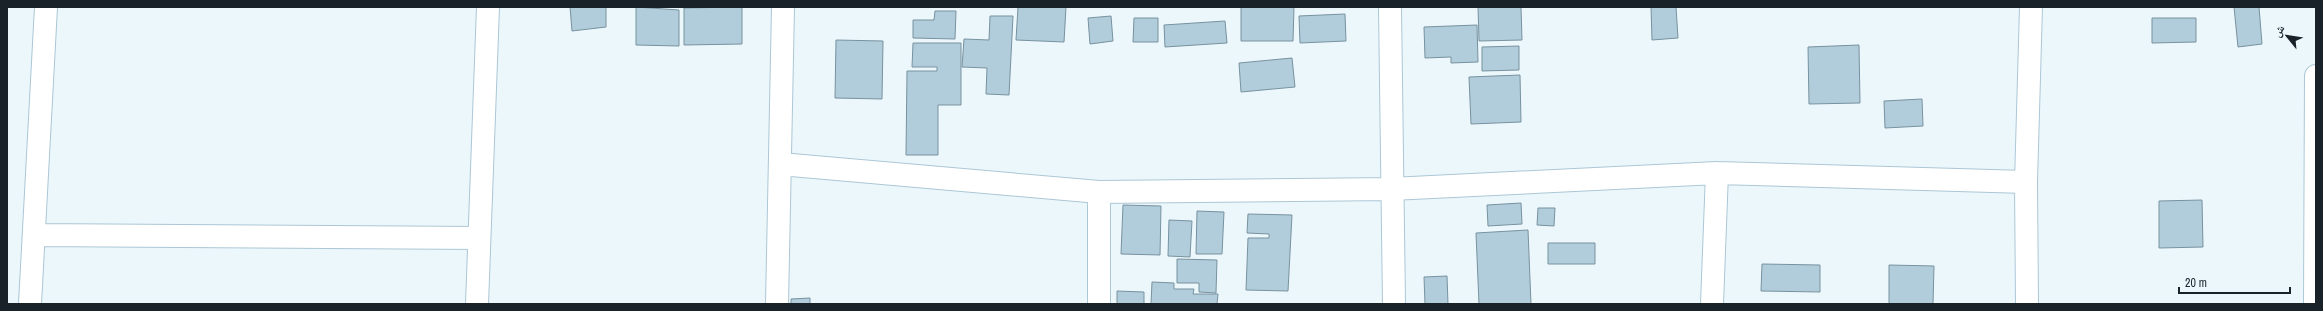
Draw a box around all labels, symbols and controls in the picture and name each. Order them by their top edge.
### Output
north arrow [2267,16,2307,56]
text: ش [2269,22,2288,40]
scale bar [2179,269,2290,295]
text: 20 m [2185,275,2207,291]

